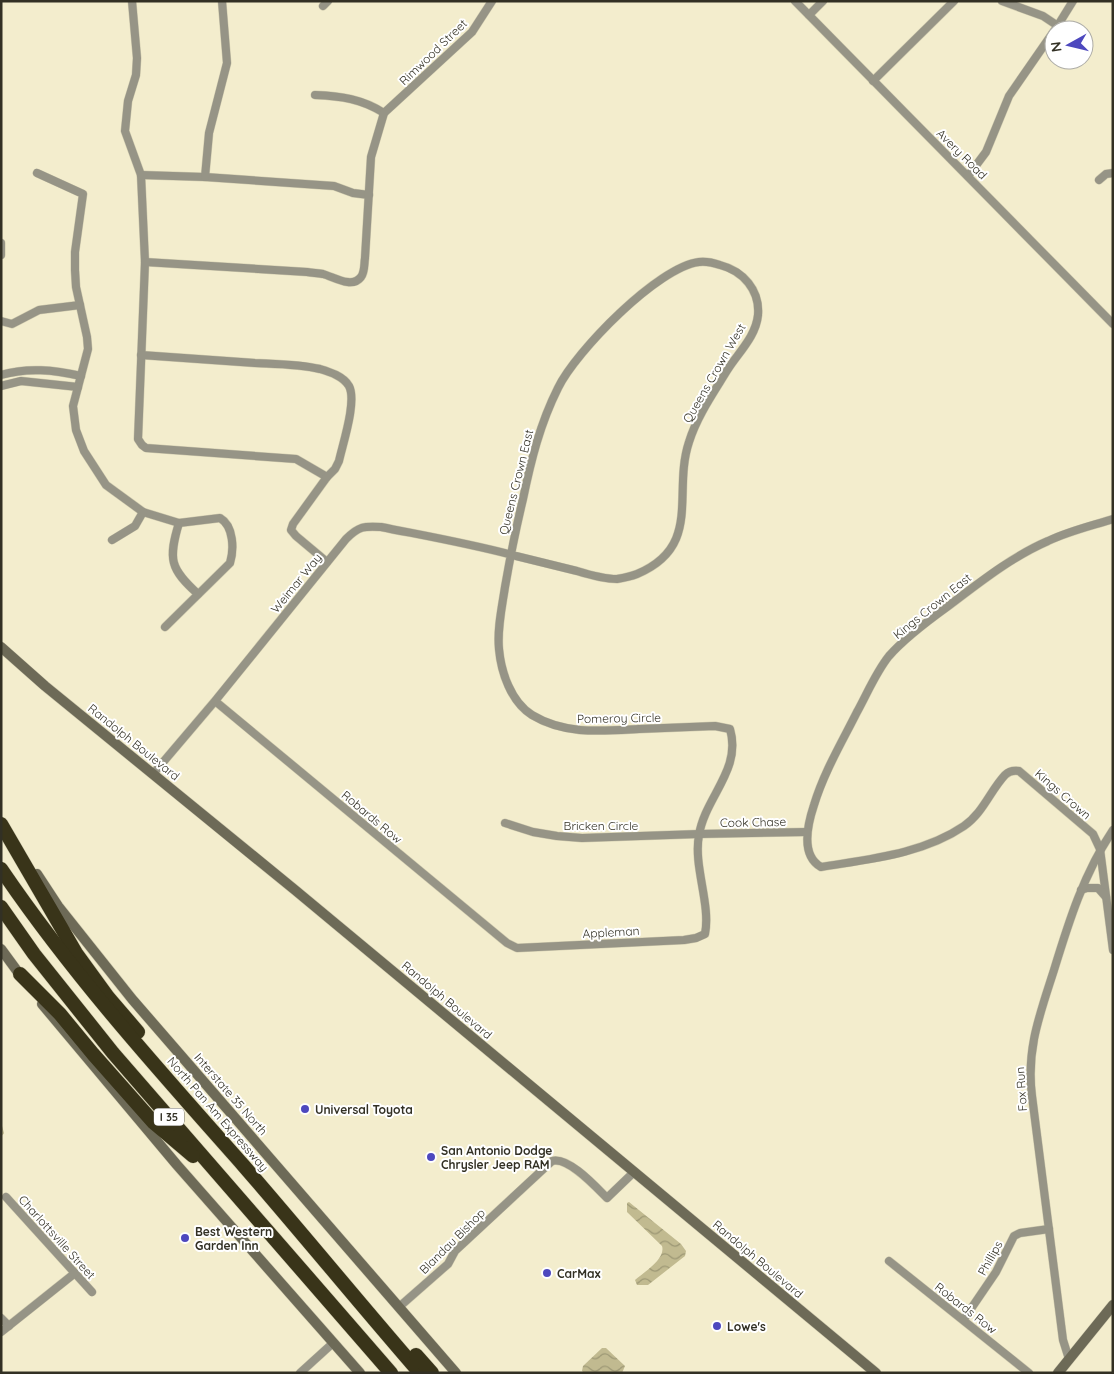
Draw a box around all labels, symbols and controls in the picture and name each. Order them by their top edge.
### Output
street label: Rimwood Street [396,16,470,88]
north arrow [1044,20,1094,70]
text: N [1046,40,1066,53]
street label: Avery Road [934,126,990,182]
street label: Queens Crown West [679,321,749,425]
street label: Queens Crown East [496,428,536,536]
street label: Weimar Way [267,550,325,616]
street label: Kings Crown East [890,570,974,642]
street label: Randolph Boulevard [85,700,183,784]
street label: Pomeroy Circle [577,710,661,726]
street label: Kings Crown [1032,766,1094,822]
street label: Robards Row [339,787,405,847]
street label: Cook Chase [720,814,787,830]
street label: Bricken Circle [564,818,639,833]
street label: Appleman [582,923,640,941]
street label: Randolph Boulevard [399,958,495,1042]
street label: Interstate 35 North [191,1050,271,1138]
street label: North Pan Am Expressway [164,1054,272,1174]
street label: Fox Run [1012,1066,1030,1112]
place label: Universal Toyota [315,1102,413,1117]
marker: Universal Toyota [299,1103,311,1115]
road number: I 35 [154,1108,184,1126]
place label: San Antonio Dodge Chrysler Jeep RAM [441,1143,552,1172]
marker: San Antonio Dodge Chrysler Jeep RAM [425,1151,437,1163]
street label: Charlottsville Street [15,1192,99,1282]
street label: Blandau Bishop [416,1205,488,1277]
street label: Randolph Boulevard [710,1217,806,1301]
place label: Best Western Garden Inn [195,1224,272,1253]
marker: Best Western Garden Inn [179,1232,191,1244]
street label: Phillips [974,1238,1006,1278]
place label: CarMax [557,1266,601,1281]
marker: CarMax [541,1267,553,1279]
street label: Robards Row [932,1279,1000,1337]
place label: Lowe's [727,1319,766,1334]
marker: Lowe's [711,1320,723,1332]

